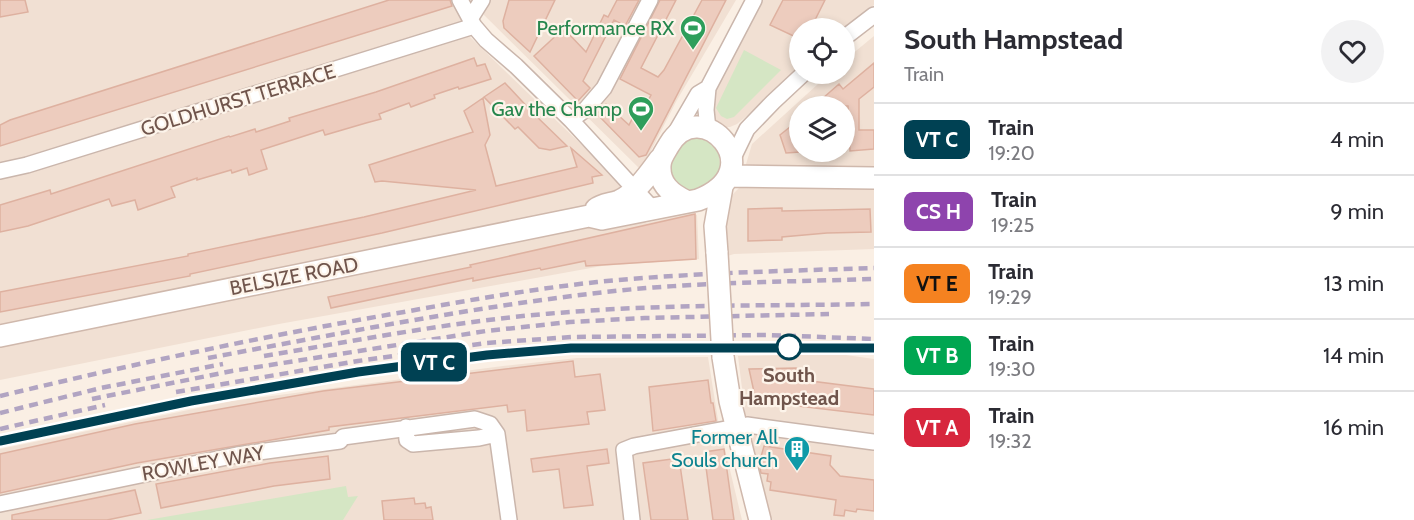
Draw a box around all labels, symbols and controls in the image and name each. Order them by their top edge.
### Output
sports icon: Performance RX [678,13,708,51]
place label: Performance RX [537,16,674,40]
map controls [789,18,855,162]
button: locate [789,18,855,84]
button: heart [1321,20,1384,83]
text: South Hampstead [904,22,1123,56]
street label: GOLDHURST TERRACE [138,59,338,141]
text: Train [904,62,944,86]
sports icon: Gav the Champ [626,94,656,132]
button: layers [789,96,855,162]
place label: Gav the Champ [491,97,622,121]
text: Train [988,114,1034,141]
text: 4 min [1330,126,1384,153]
text: VT C [916,127,958,152]
text: 19:20 [988,141,1035,165]
text: Train [991,186,1037,213]
text: 9 min [1330,198,1384,225]
text: CS H [916,199,961,224]
text: 19:25 [991,213,1034,237]
street label: BELSIZE ROAD [228,252,360,300]
text: Train [988,258,1034,285]
text: 13 min [1324,270,1384,297]
text: VT E [916,271,958,296]
text: 19:29 [988,285,1032,309]
text: Train [989,330,1034,357]
marker: South Hampstead [776,334,802,360]
line badge: VT C [392,342,476,382]
text: 14 min [1323,342,1384,369]
text: VT B [916,343,959,368]
text: VT C [413,350,455,375]
text: 19:30 [989,357,1035,381]
place label: South Hampstead [739,363,839,410]
text: Train [988,402,1034,429]
text: 16 min [1323,414,1384,441]
text: VT A [916,415,958,440]
place label: Former All Souls church [671,425,778,472]
text: 19:32 [988,429,1032,453]
building icon: Former All Souls church [782,434,812,472]
street label: ROWLEY WAY [140,440,267,486]

